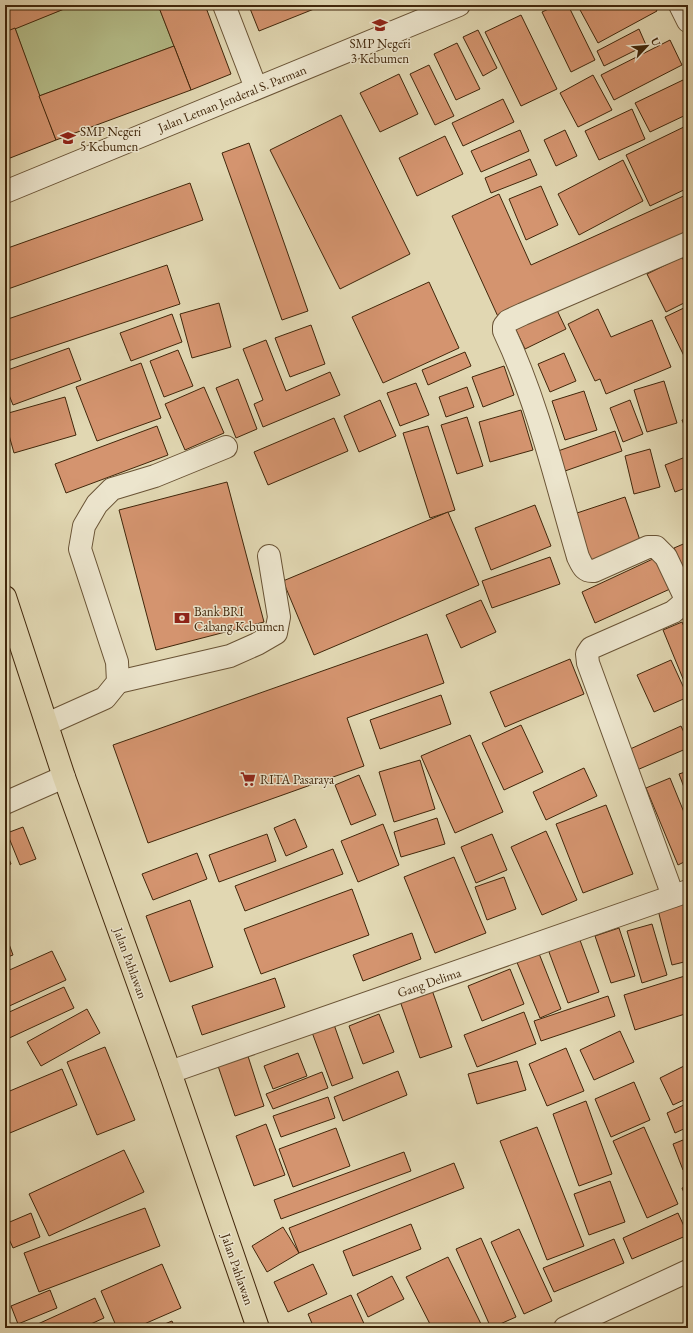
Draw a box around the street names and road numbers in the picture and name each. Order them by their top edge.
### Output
street label: Jalan Letnan Jenderal S. Parman [154,61,309,136]
street label: Jalan Pahlawan [109,924,151,1001]
street label: Gang Delima [395,963,464,1001]
street label: Jalan Pahlawan [217,1230,258,1307]

